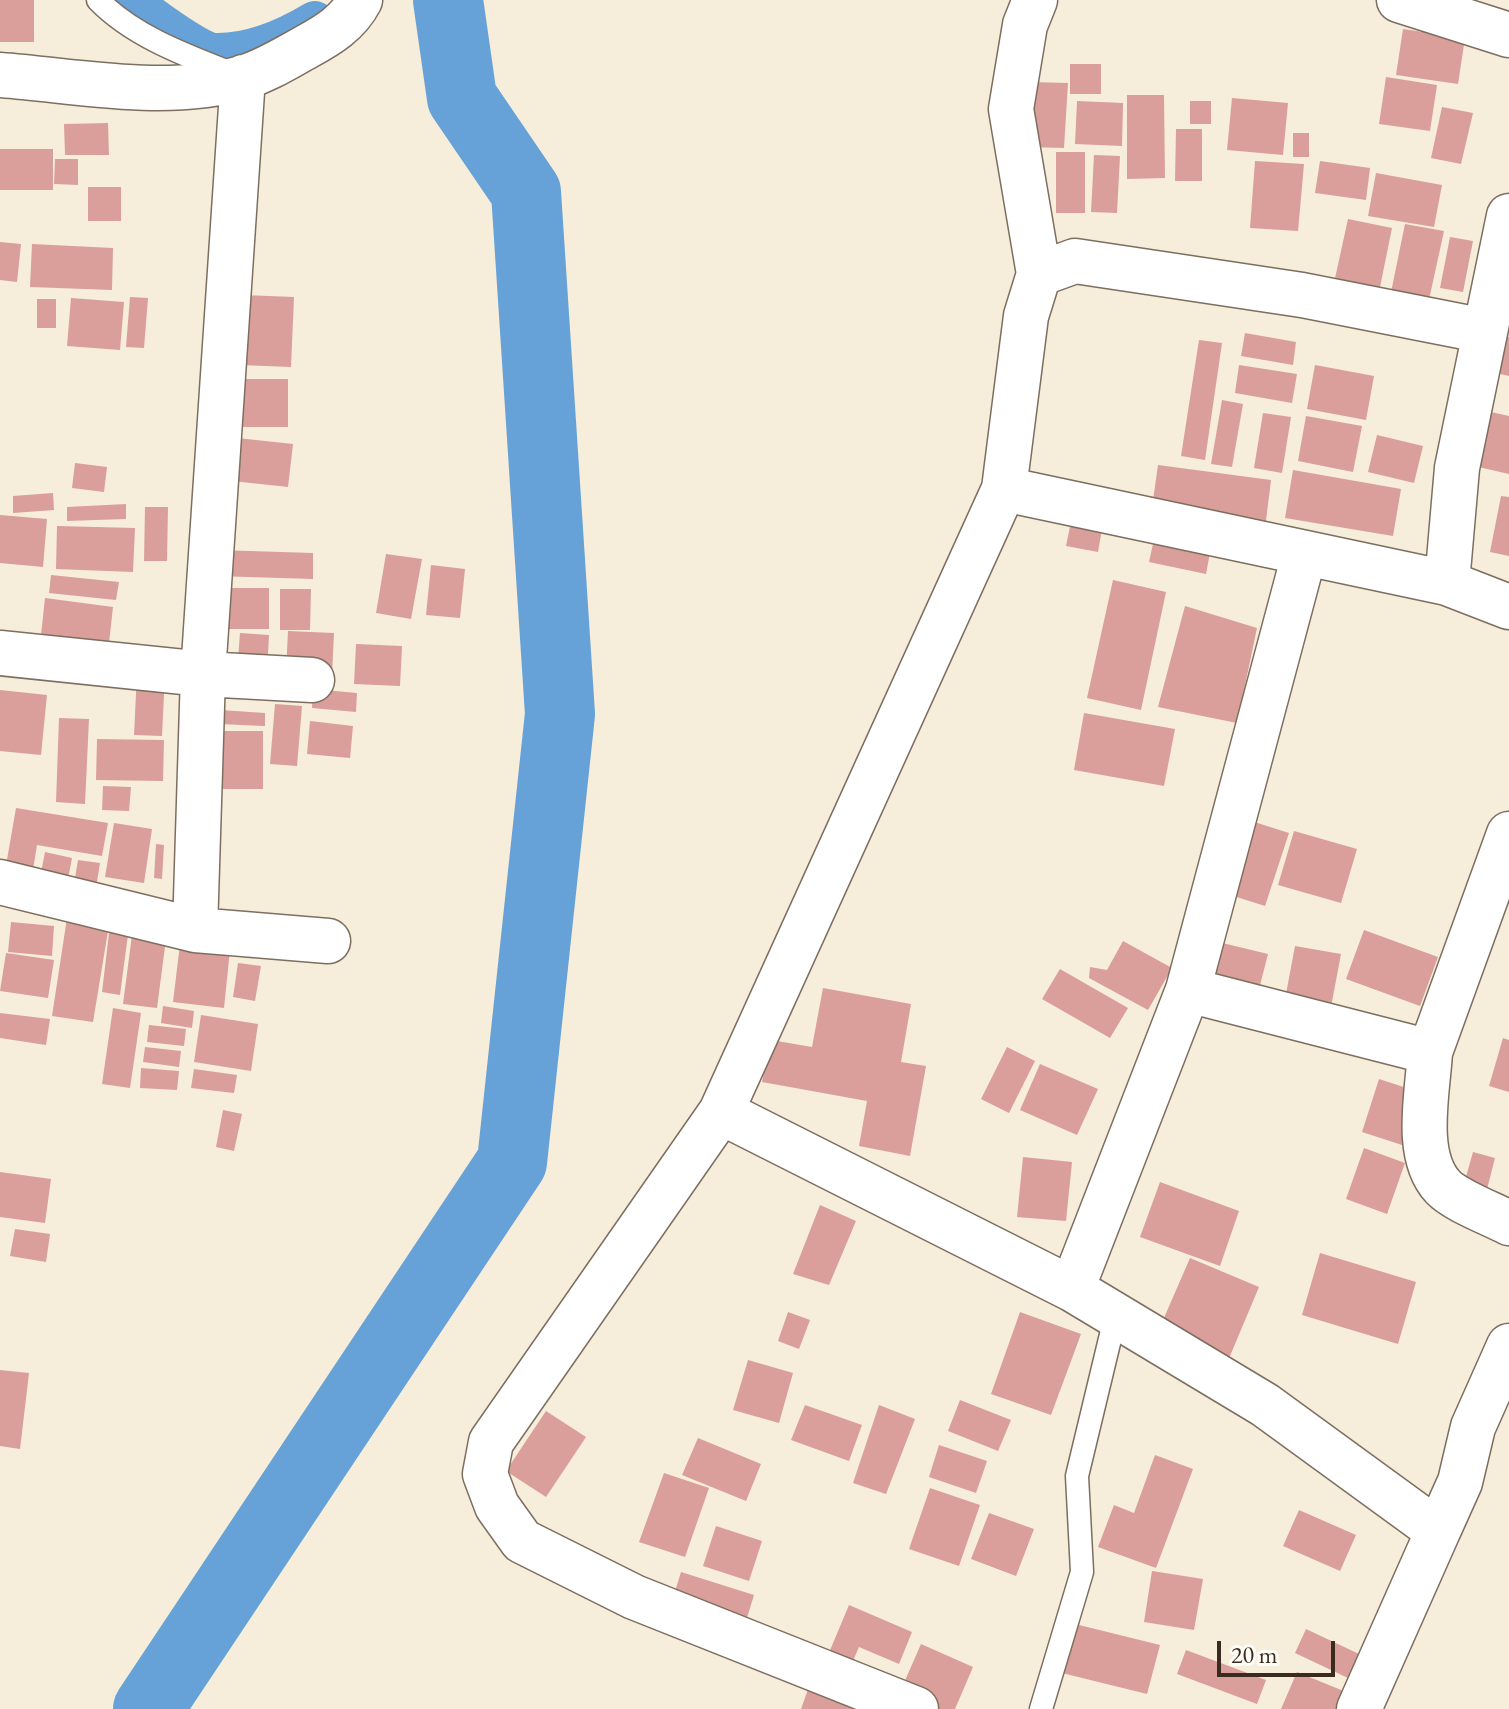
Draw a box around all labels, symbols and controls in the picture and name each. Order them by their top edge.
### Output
scale bar [1221,1625,1339,1675]
text: 20 m [1231,1639,1278,1670]

